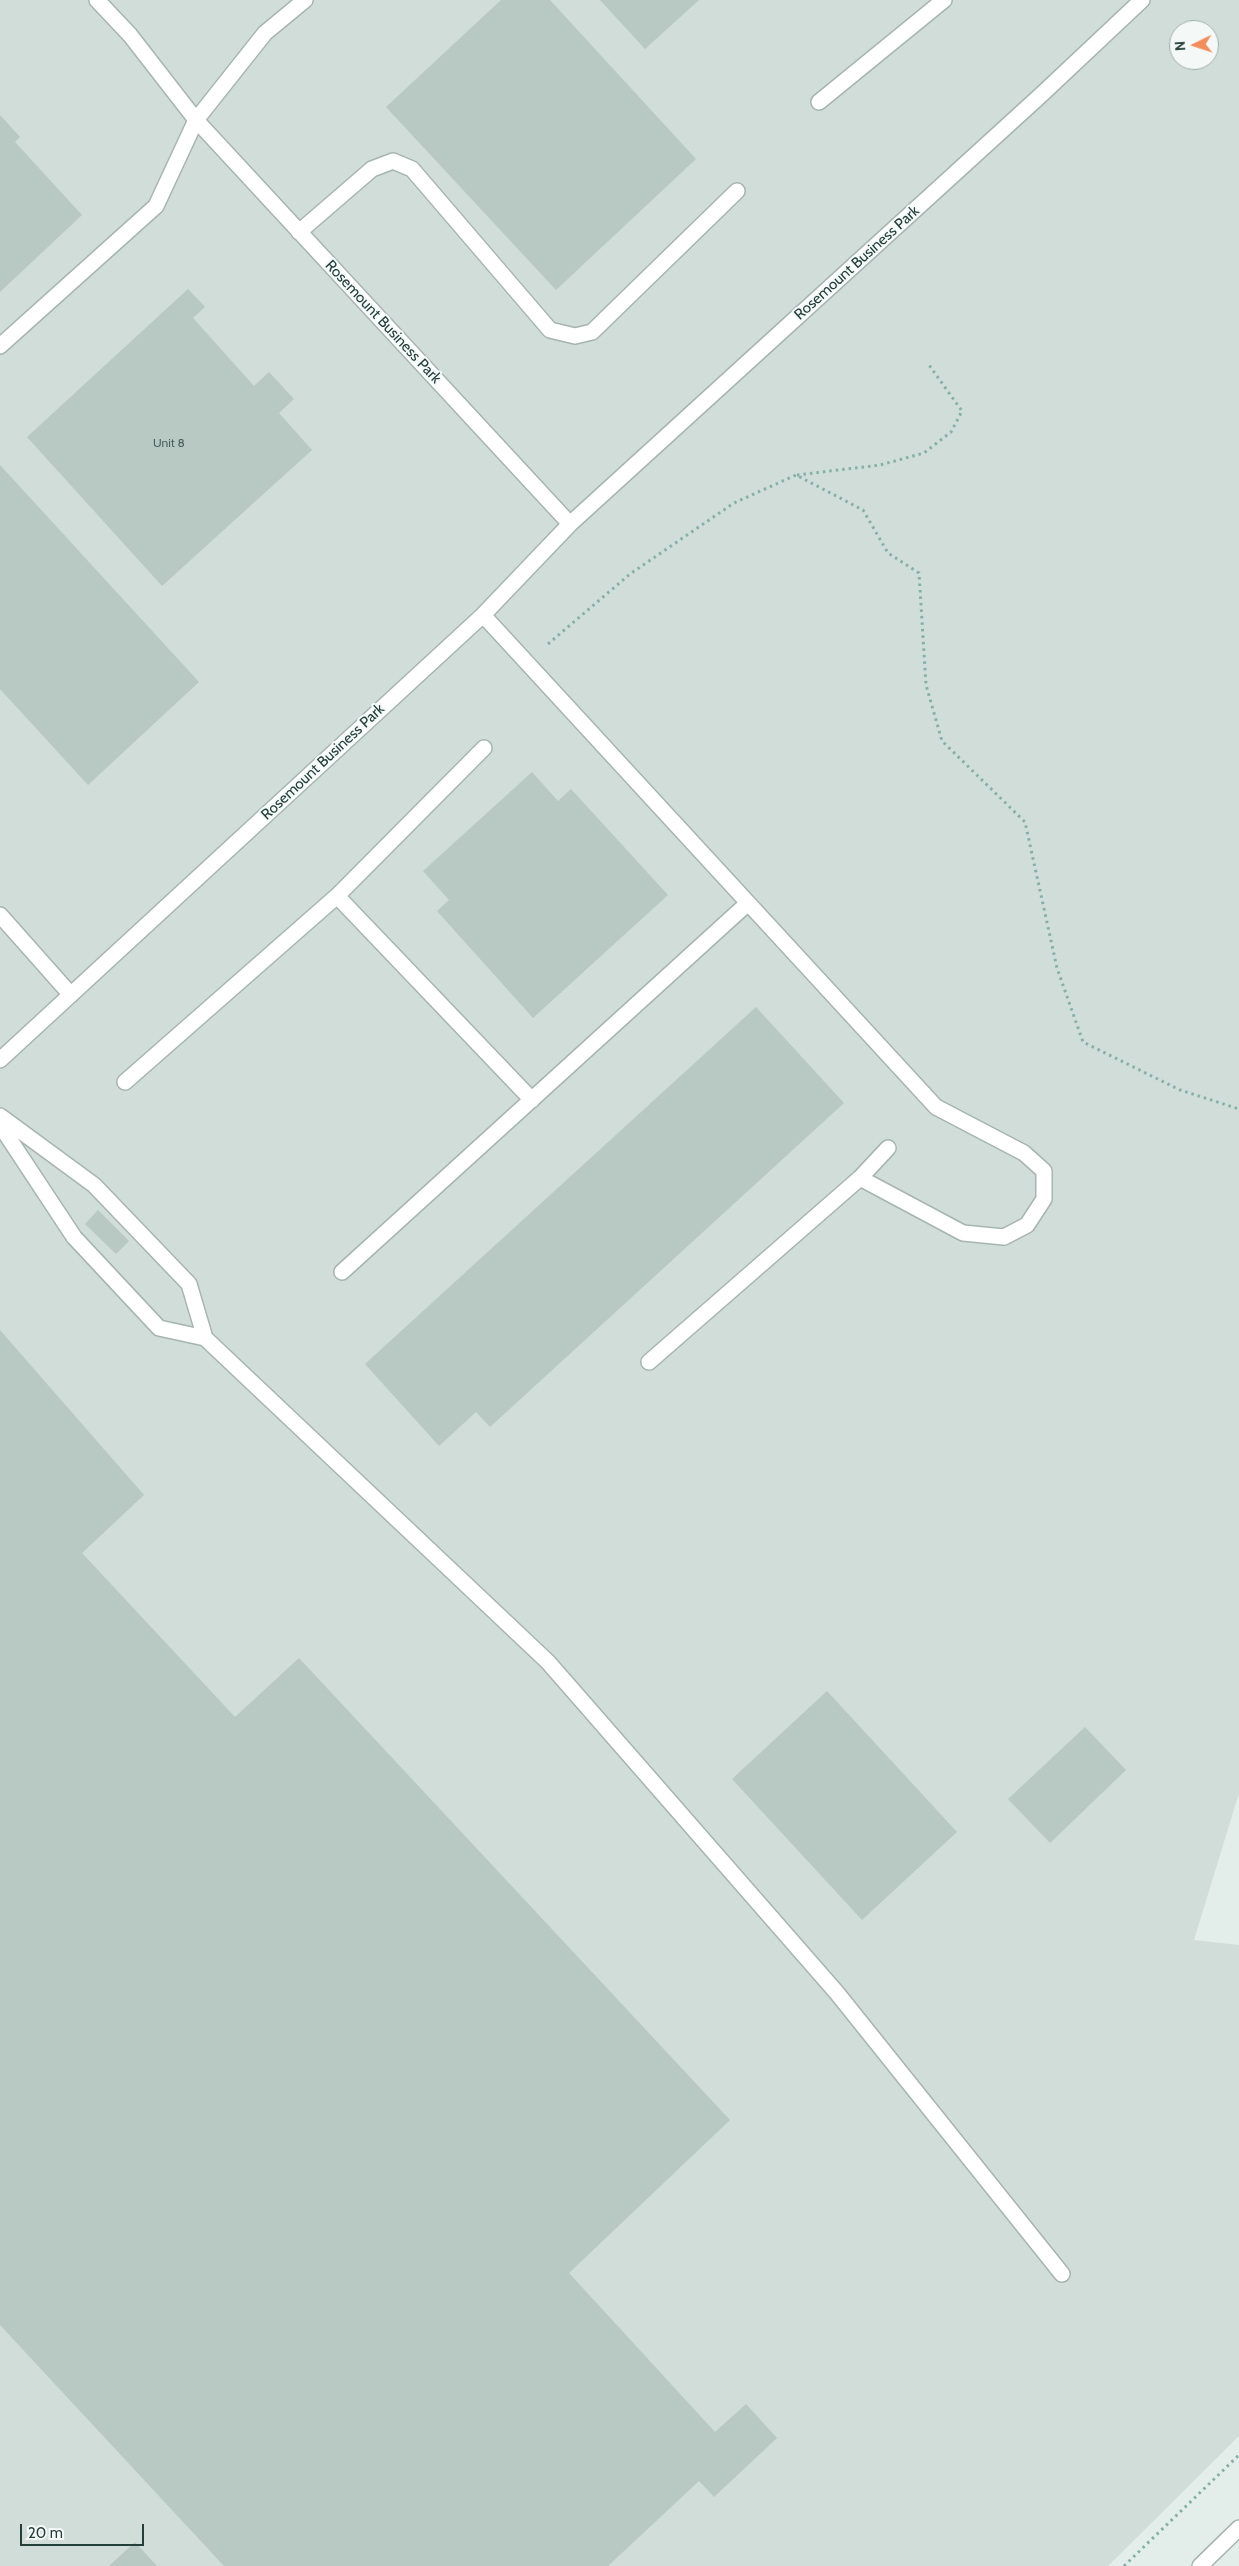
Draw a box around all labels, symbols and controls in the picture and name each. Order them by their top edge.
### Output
north arrow [1169,20,1219,70]
text: N [1171,40,1189,52]
street label: Rosemount Business Park [791,202,923,324]
street label: Rosemount Business Park [321,257,445,387]
house number: Unit 8 [153,436,185,450]
street label: Rosemount Business Park [258,700,388,824]
scale bar [22,2514,146,2546]
text: 20 m [28,2524,63,2542]

